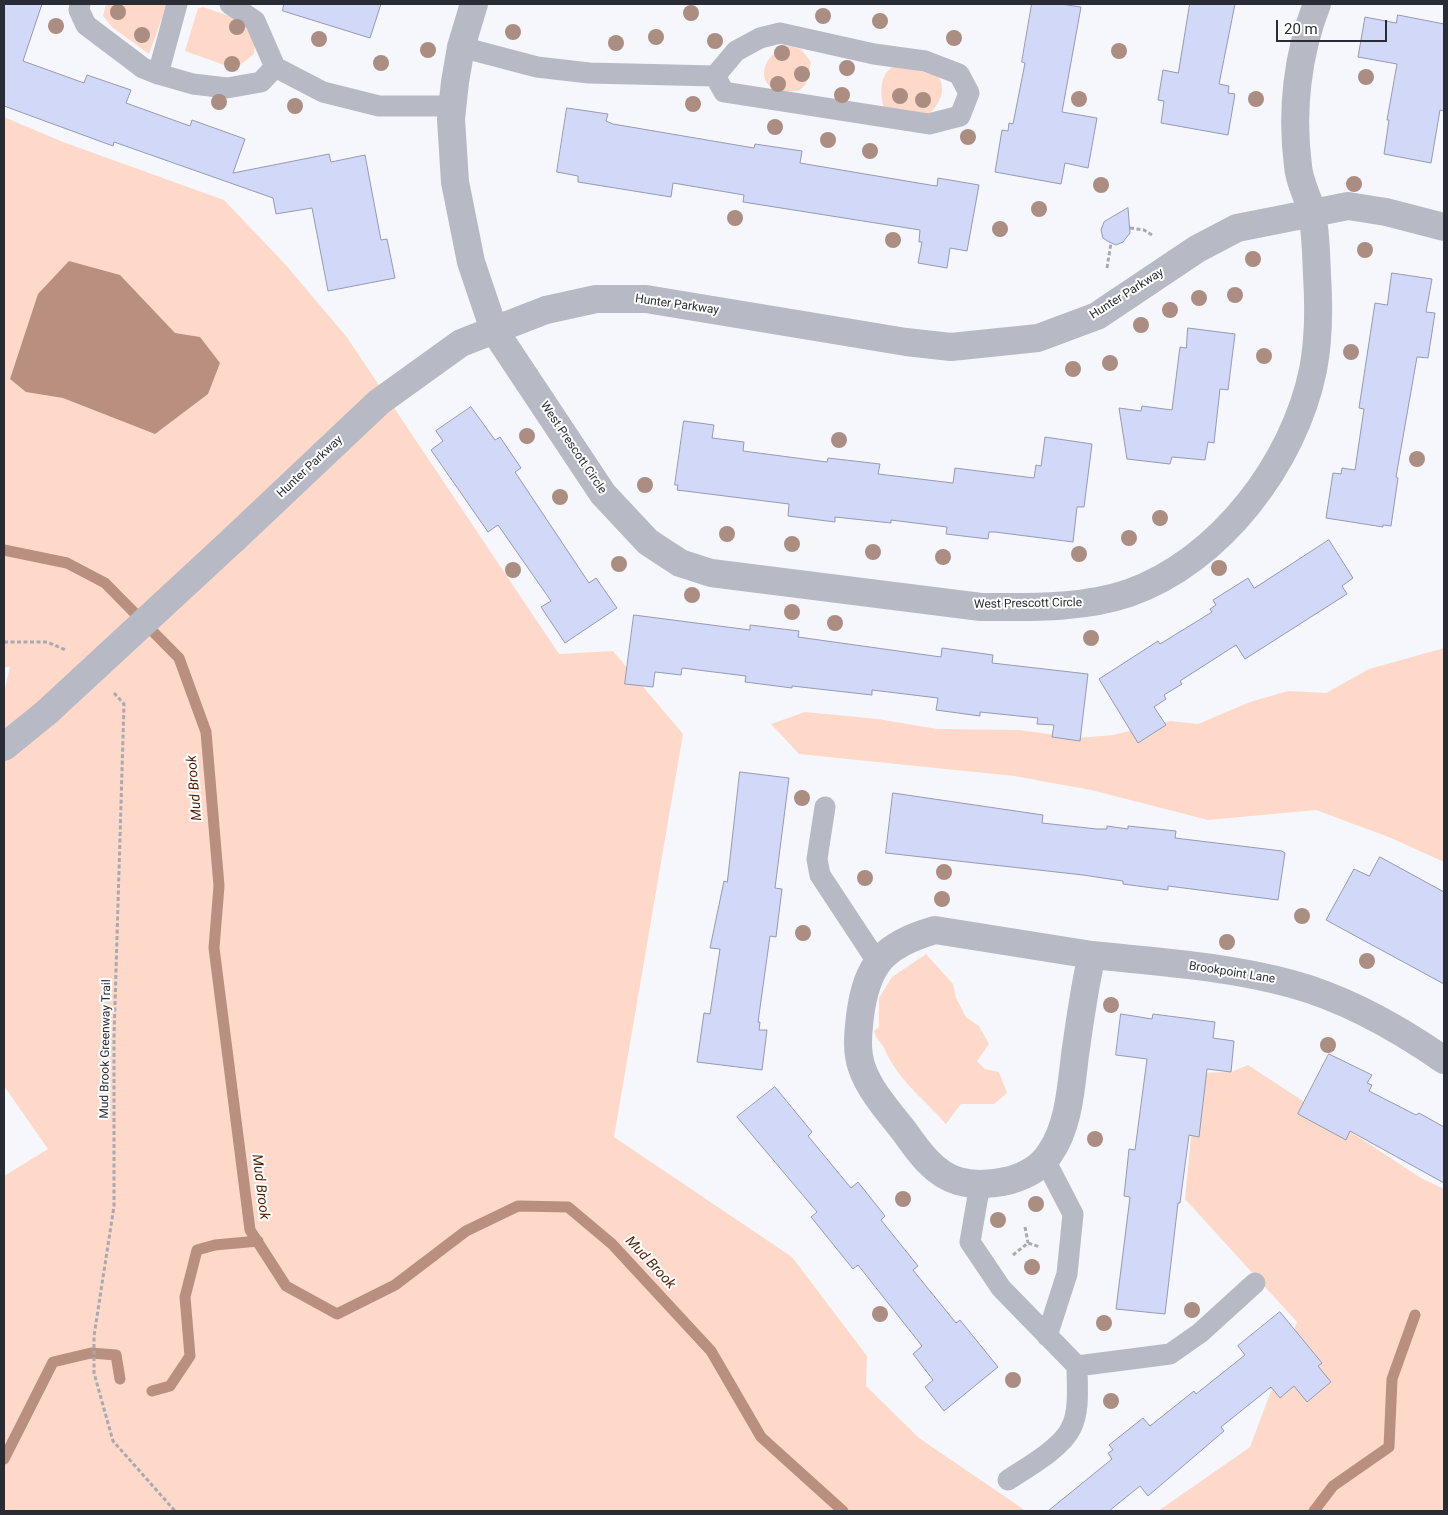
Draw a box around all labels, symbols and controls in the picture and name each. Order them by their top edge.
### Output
scale bar [1278,10,1389,42]
text: 20 m [1284,20,1318,38]
street label: Hunter Parkway [1087,266,1167,322]
street label: Hunter Parkway [634,292,720,318]
street label: West Prescott Circle [537,399,609,497]
street label: Hunter Parkway [274,433,346,501]
street label: West Prescott Circle [974,596,1082,612]
water label: Mud Brook [184,755,206,821]
street label: Brookpoint Lane [1188,959,1276,987]
street label: Mud Brook Greenway Trail [98,979,114,1119]
water label: Mud Brook [248,1153,272,1221]
water label: Mud Brook [621,1233,679,1293]

